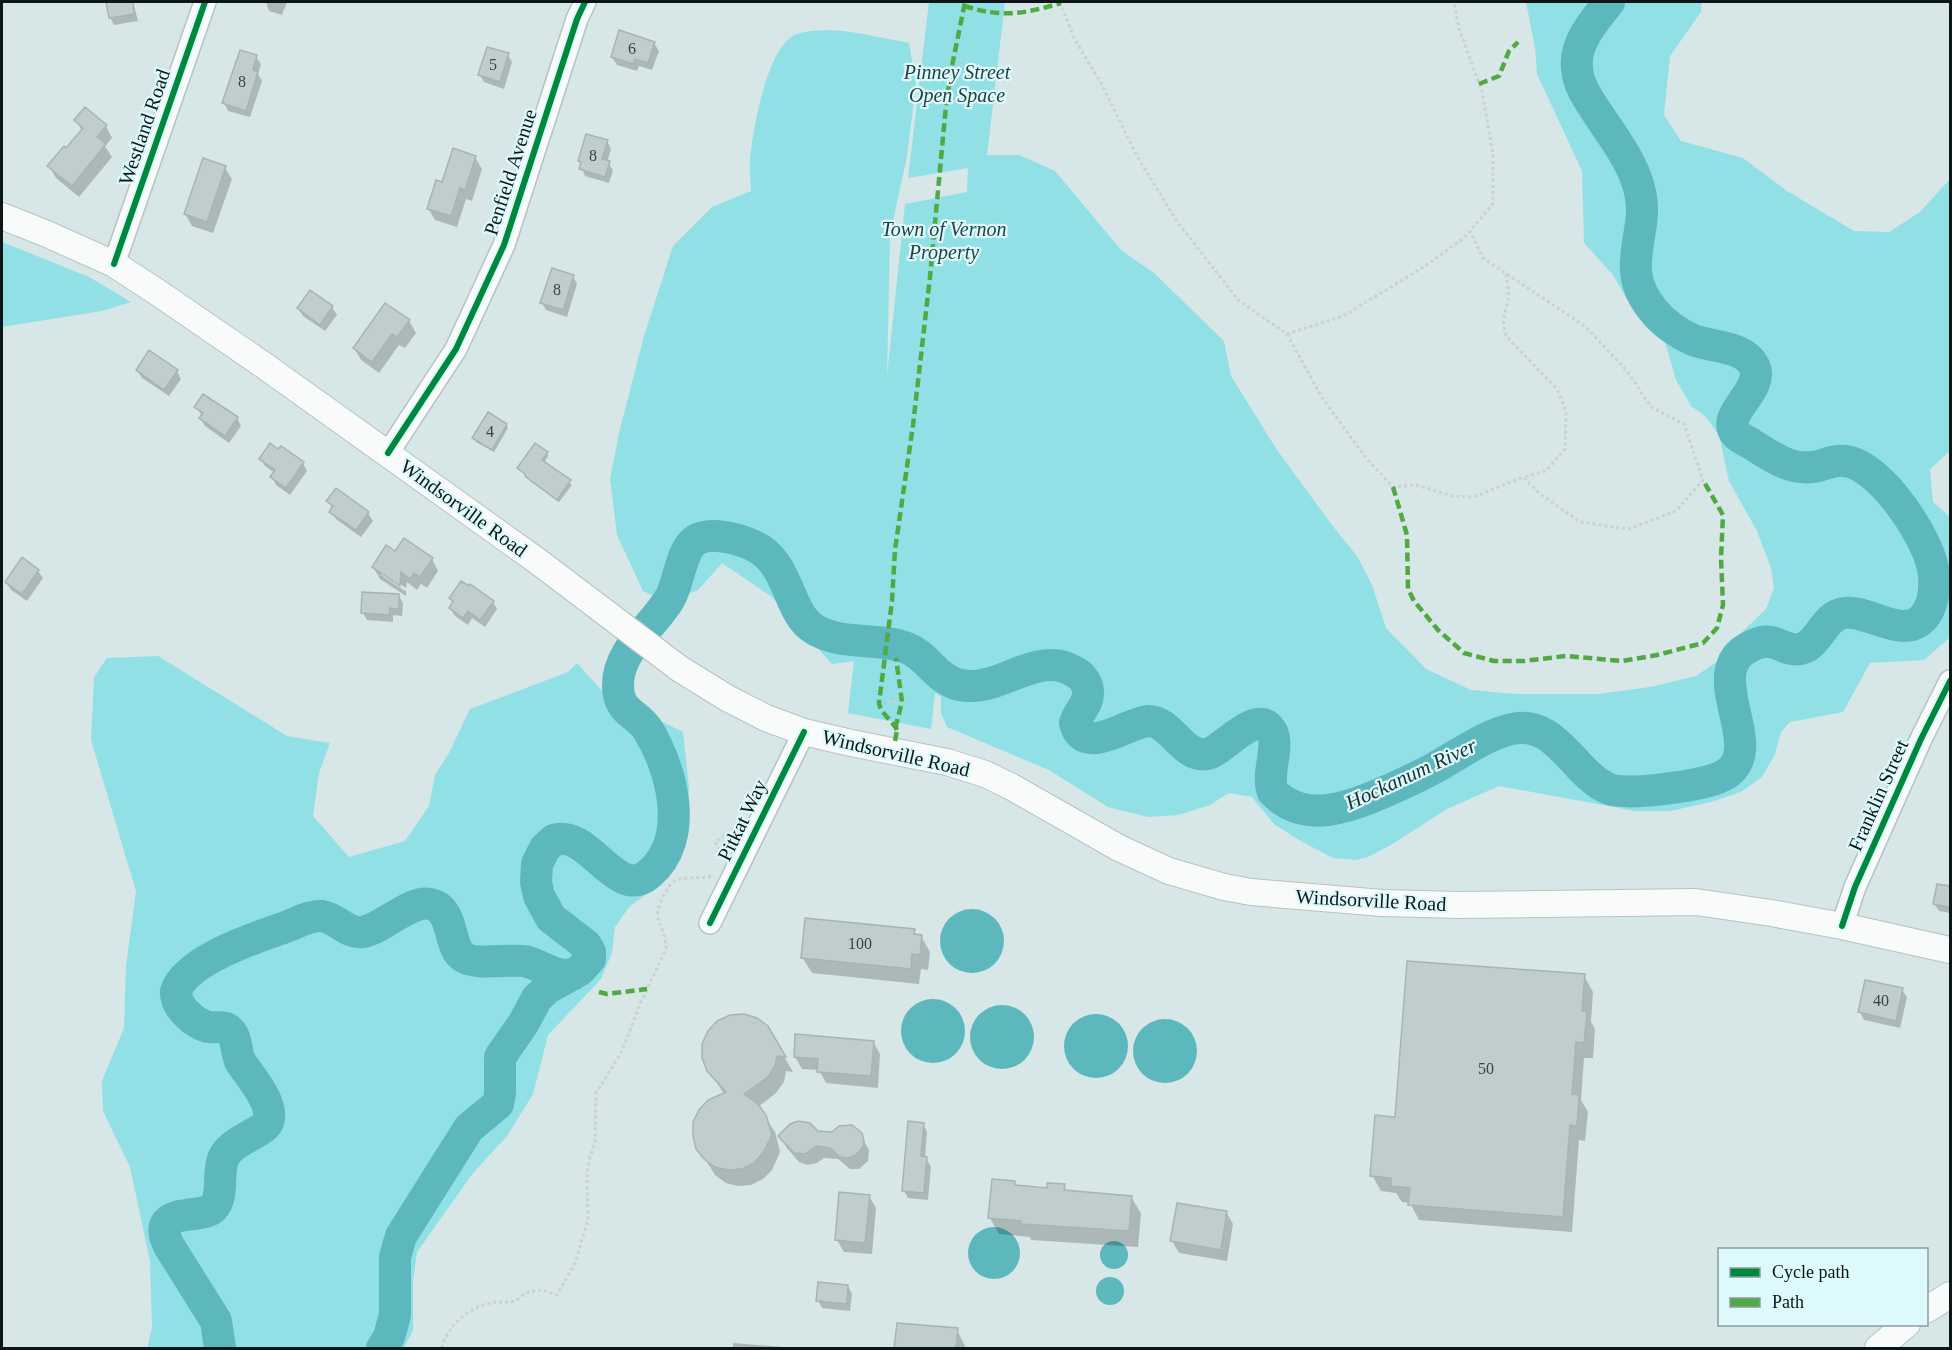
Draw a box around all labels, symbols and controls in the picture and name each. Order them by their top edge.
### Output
house number: 6 [628,40,636,57]
house number: 5 [489,56,497,73]
park label: Pinney Street Open Space [903,61,1011,107]
street label: Westland Road [114,66,174,188]
house number: 8 [238,73,246,90]
street label: Penfield Avenue [479,106,541,238]
house number: 8 [589,147,597,164]
park label: Town of Vernon Property [882,218,1006,264]
house number: 8 [553,281,561,298]
house number: 4 [486,423,494,440]
street label: Windsorville Road [397,455,531,561]
street label: Windsorville Road [820,725,972,781]
water label: Hockanum River [1341,733,1481,815]
street label: Franklin Street [1844,736,1913,854]
street label: Pitkat Way [713,776,772,865]
street label: Windsorville Road [1295,885,1447,915]
house number: 100 [848,935,872,952]
house number: 40 [1873,992,1889,1009]
house number: 50 [1478,1060,1494,1077]
legend [1718,1248,1928,1326]
text: Cycle path [1772,1262,1849,1282]
text: Path [1772,1292,1804,1312]

